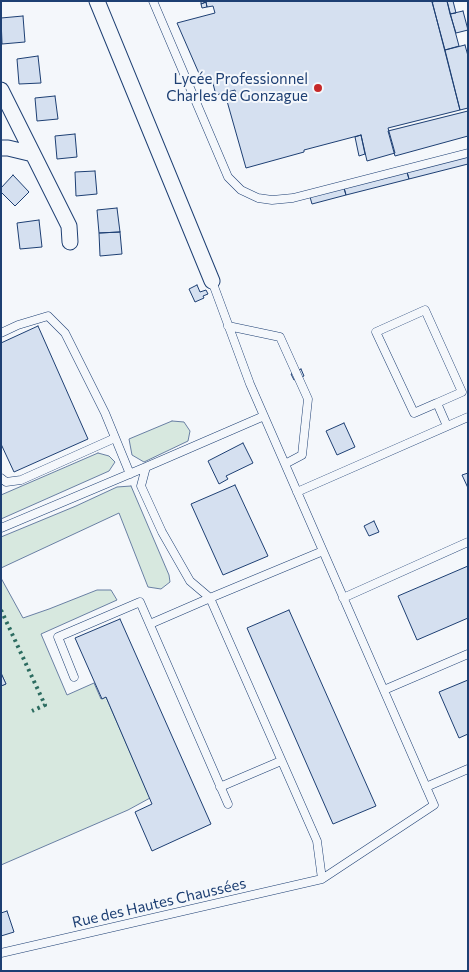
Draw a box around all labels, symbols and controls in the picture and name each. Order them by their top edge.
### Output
place label: Lycée Professionnel Charles de Gonzague [166,70,308,105]
marker: Lycée Professionnel Charles de Gonzague [312,82,324,94]
street label: Rue des Hautes Chaussées [70,874,248,932]

